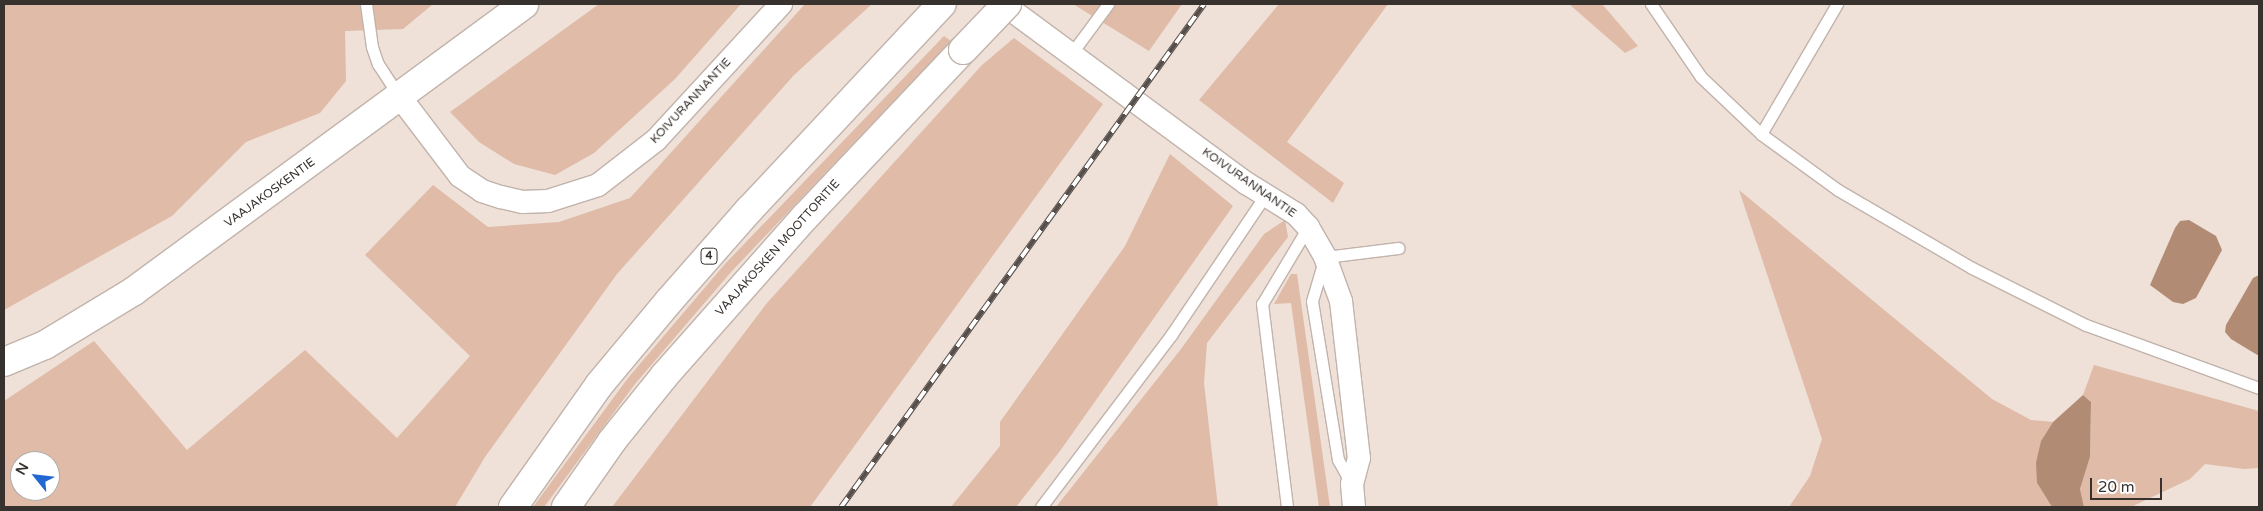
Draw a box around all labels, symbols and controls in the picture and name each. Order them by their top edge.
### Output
street label: KOIVURANNANTIE [648,55,734,147]
street label: KOIVURANNANTIE [1199,145,1299,221]
street label: VAAJAKOSKENTIE [222,155,318,231]
street label: VAAJAKOSKEN MOOTTORITIE [713,177,843,319]
road number: 4 [700,248,718,264]
north arrow [10,451,60,501]
text: N [12,460,32,478]
scale bar [2093,468,2166,500]
text: 20 m [2098,478,2135,496]

